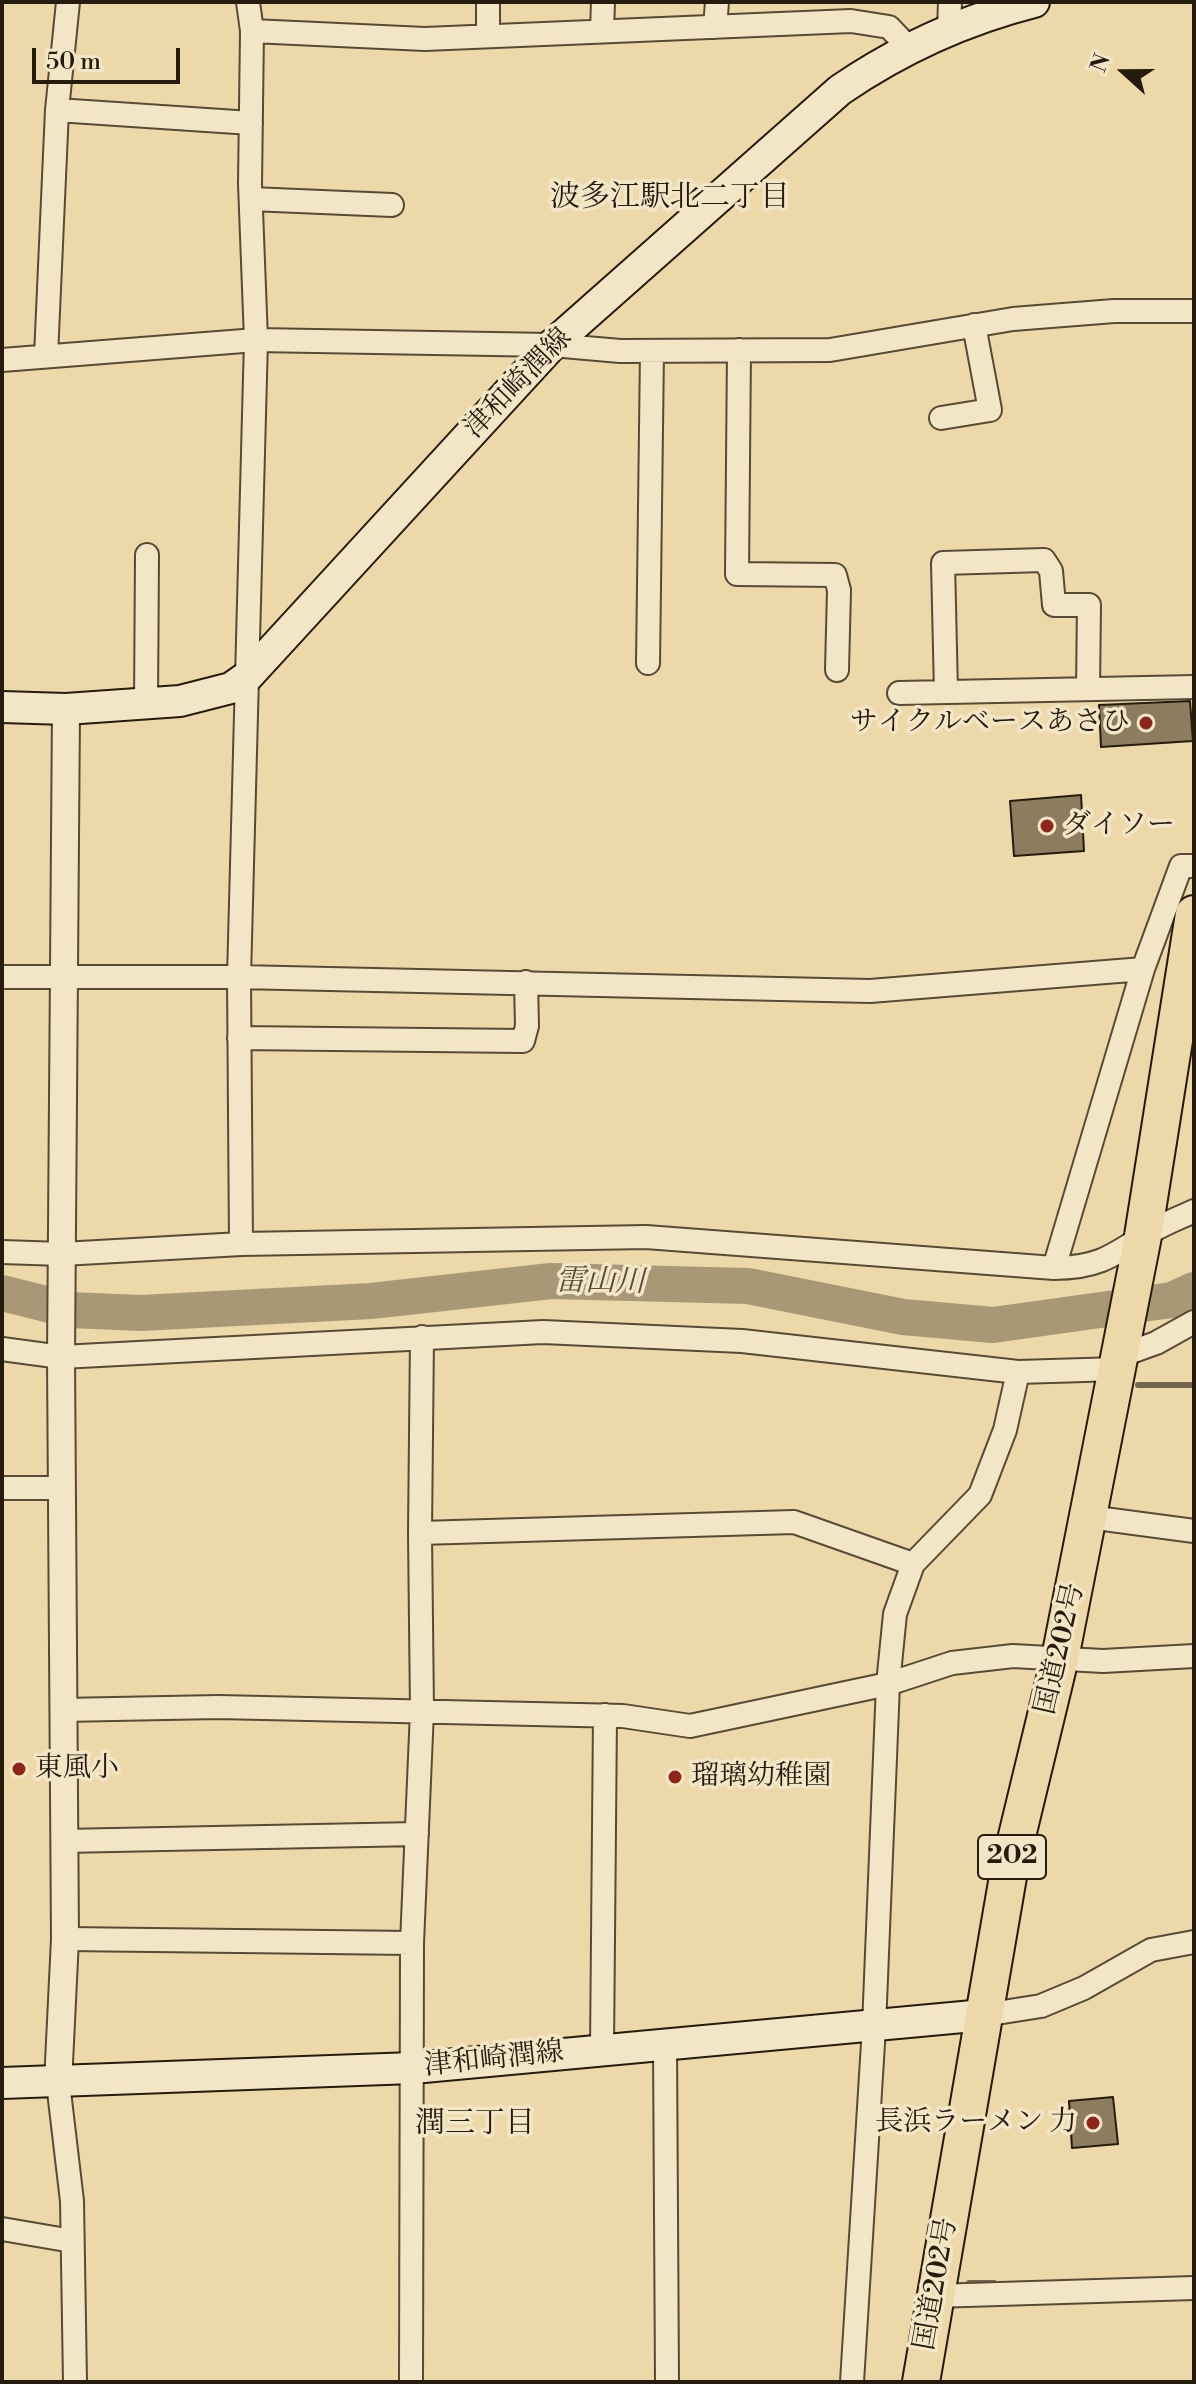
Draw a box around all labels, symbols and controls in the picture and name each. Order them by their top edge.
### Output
scale bar [36,32,184,82]
north arrow [1084,32,1164,112]
text: 50 m [46,47,101,77]
text: N [1085,50,1117,76]
district label: 波多江駅北二丁目 [550,181,790,217]
street label: 津和崎潤線 [458,322,580,446]
place label: サイクルベースあさひ [850,706,1130,740]
marker: サイクルベースあさひ [1137,714,1155,732]
place label: ダイソー [1063,809,1175,843]
marker: ダイソー [1038,817,1056,835]
water label: 雷山川 [555,1264,645,1302]
street label: 国道202号 [1030,1580,1092,1718]
place label: 東風小 [35,1752,119,1786]
marker: 東風小 [10,1760,28,1778]
place label: 瑠璃幼稚園 [691,1760,831,1794]
marker: 瑠璃幼稚園 [666,1768,684,1786]
road number: 202 [978,1835,1046,1879]
street label: 津和崎潤線 [423,2036,565,2084]
place label: 長浜ラーメン 力 [875,2106,1077,2140]
district label: 潤三丁目 [415,2107,535,2143]
marker: 長浜ラーメン 力 [1084,2114,1102,2132]
street label: 国道202号 [909,2215,965,2353]

